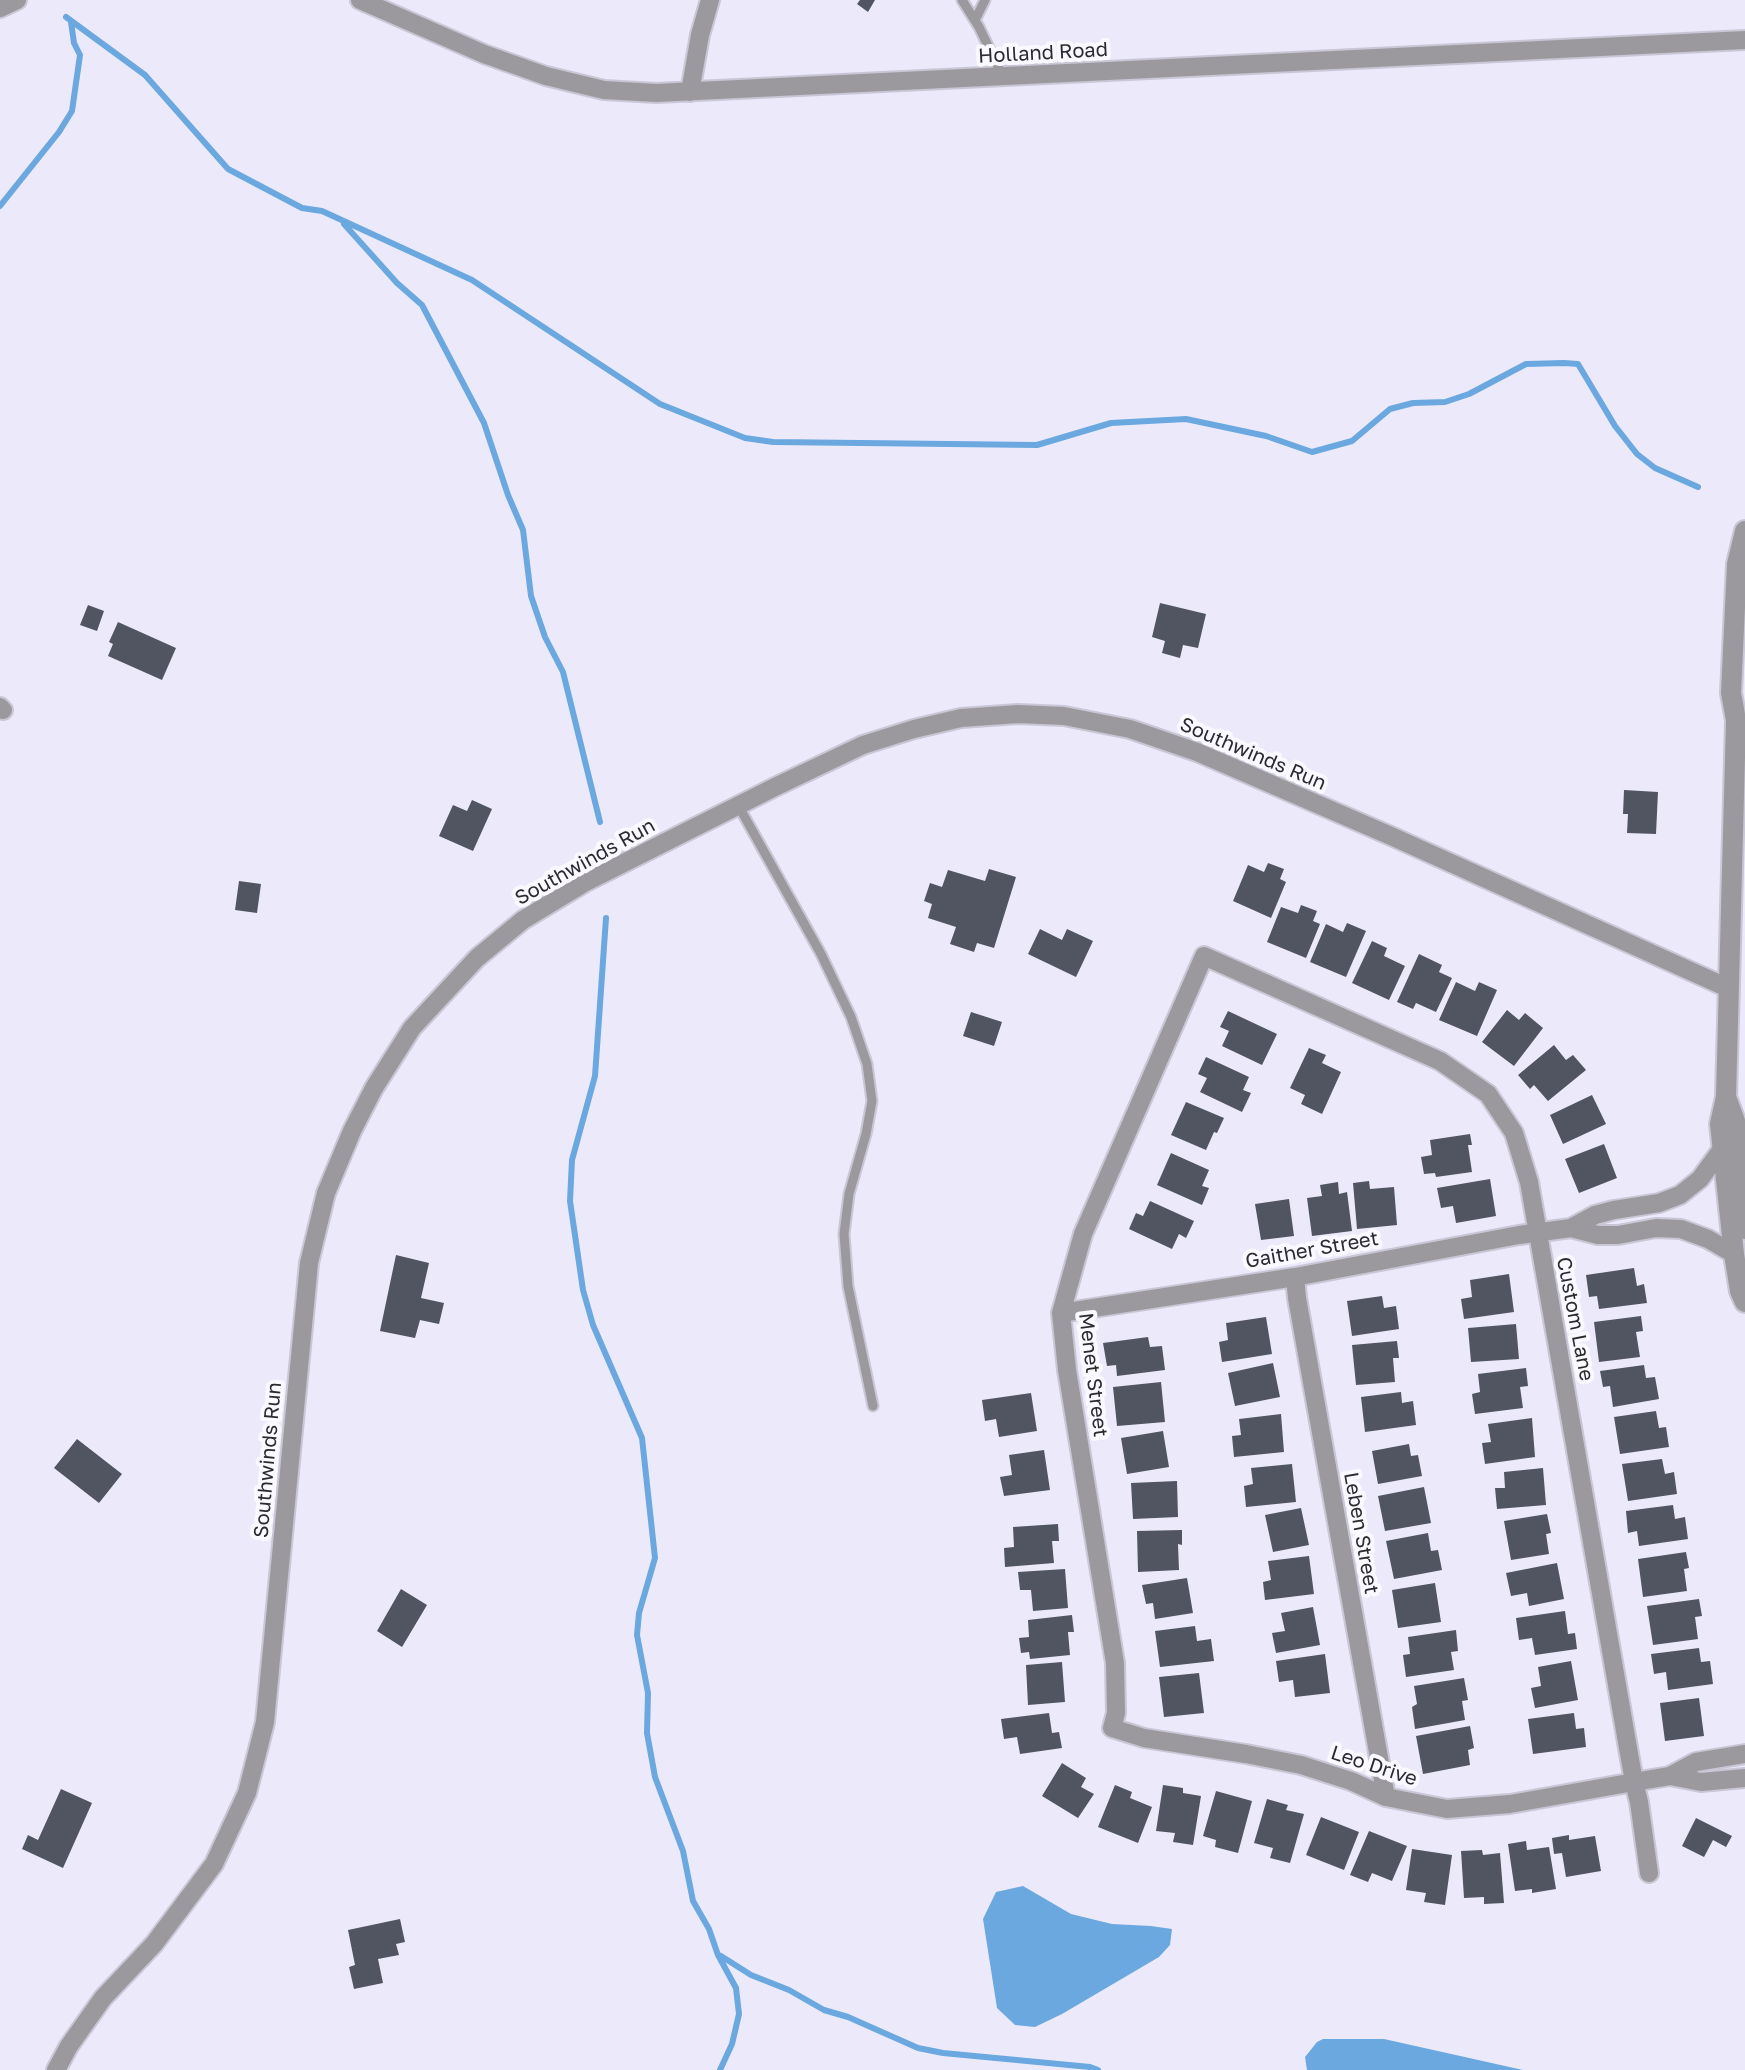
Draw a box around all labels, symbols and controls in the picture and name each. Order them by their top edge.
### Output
street label: Holland Road [978,38,1108,68]
street label: Southwinds Run [1176,712,1330,796]
street label: Southwinds Run [511,814,659,910]
street label: Gaither Street [1244,1226,1380,1274]
street label: Custom Lane [1551,1255,1599,1383]
street label: Menet Street [1073,1312,1113,1438]
street label: Southwinds Run [249,1381,287,1539]
street label: Leben Street [1338,1470,1384,1596]
street label: Leo Drive [1328,1741,1420,1791]

